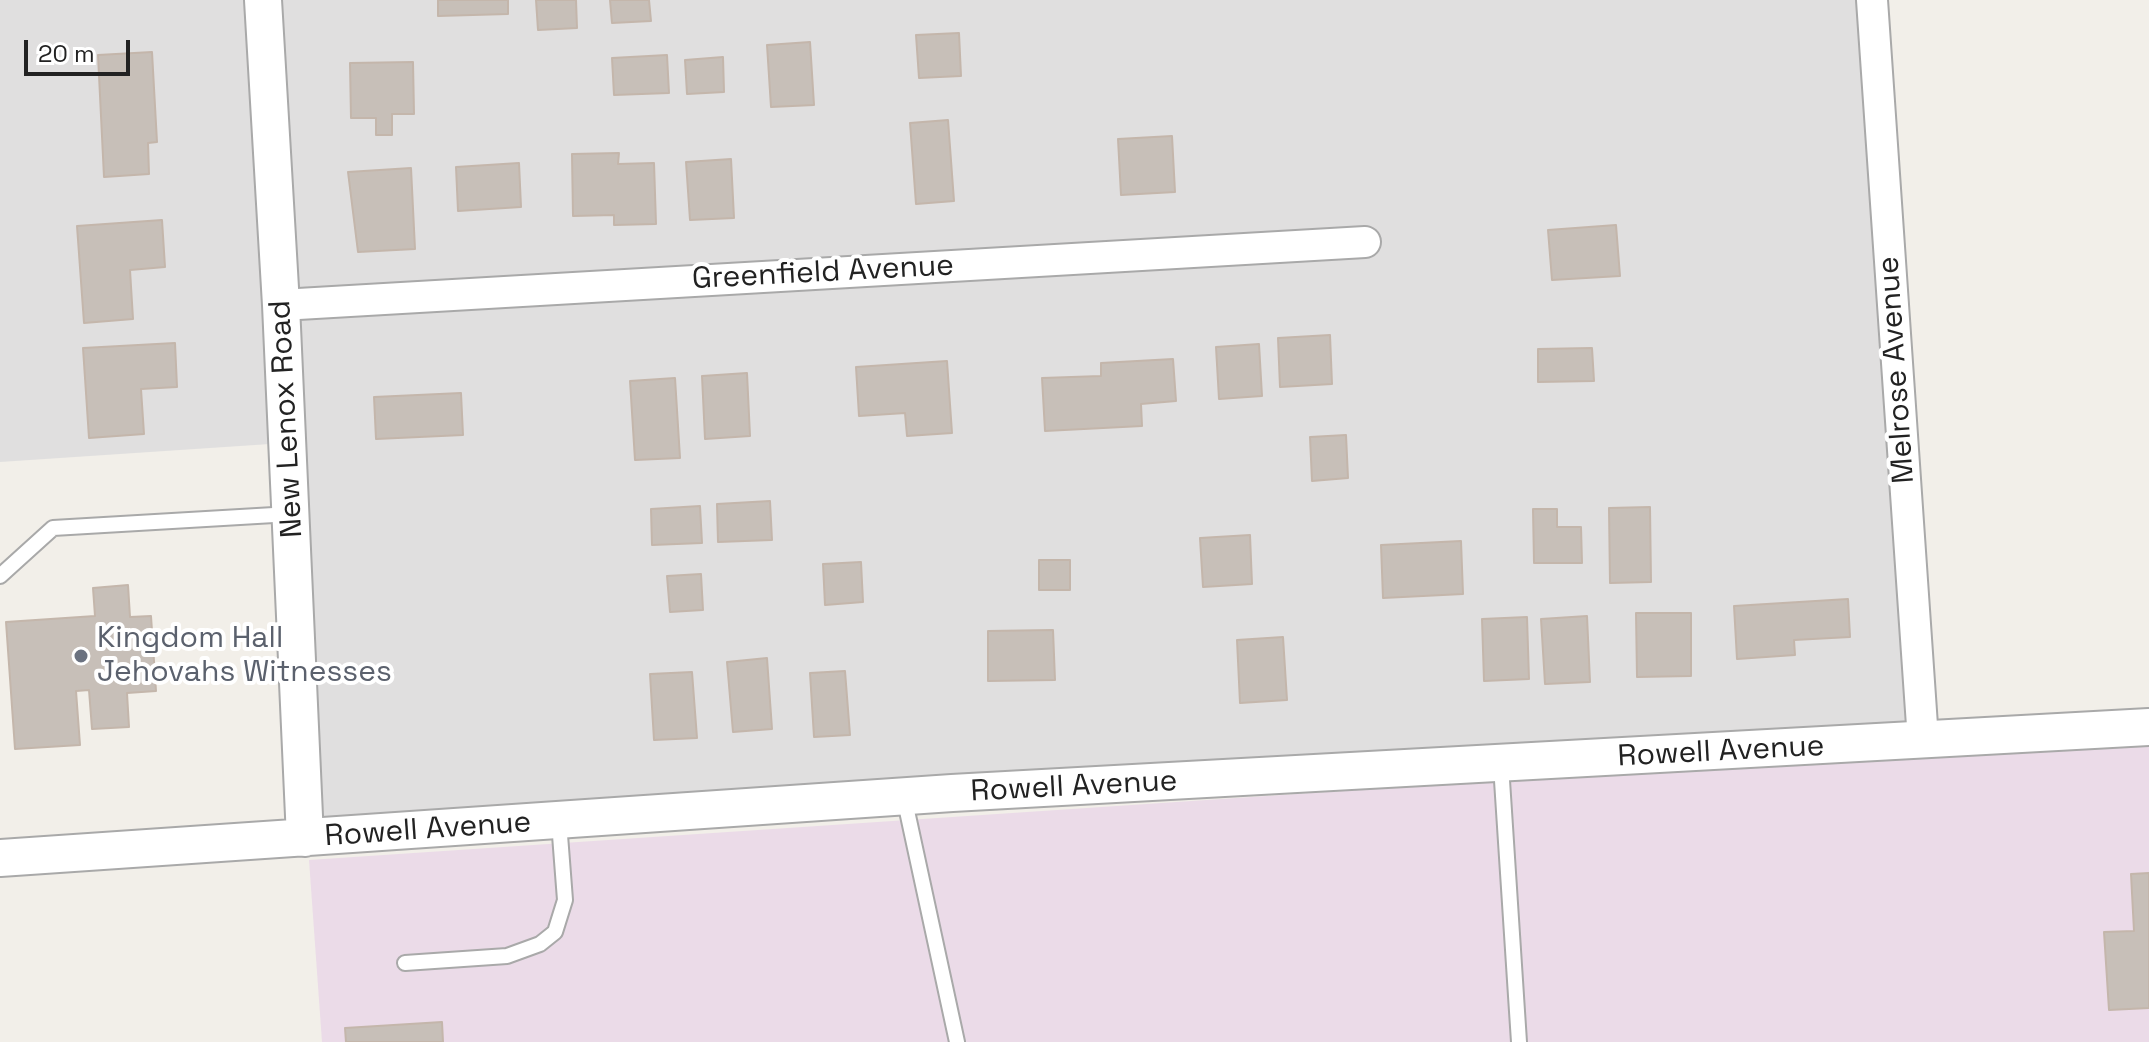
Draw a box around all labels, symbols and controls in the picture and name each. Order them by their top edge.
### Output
scale bar [28,24,134,74]
text: 20 m [38,38,95,69]
street label: Greenfield Avenue [691,248,955,298]
street label: Melrose Avenue [1871,255,1923,485]
street label: New Lenox Road [263,299,311,539]
place label: Kingdom Hall Jehovahs Witnesses [97,621,392,692]
marker: Kingdom Hall Jehovahs Witnesses [72,647,90,665]
street label: Rowell Avenue [1617,729,1825,775]
street label: Rowell Avenue [970,764,1178,810]
street label: Rowell Avenue [323,805,533,855]

